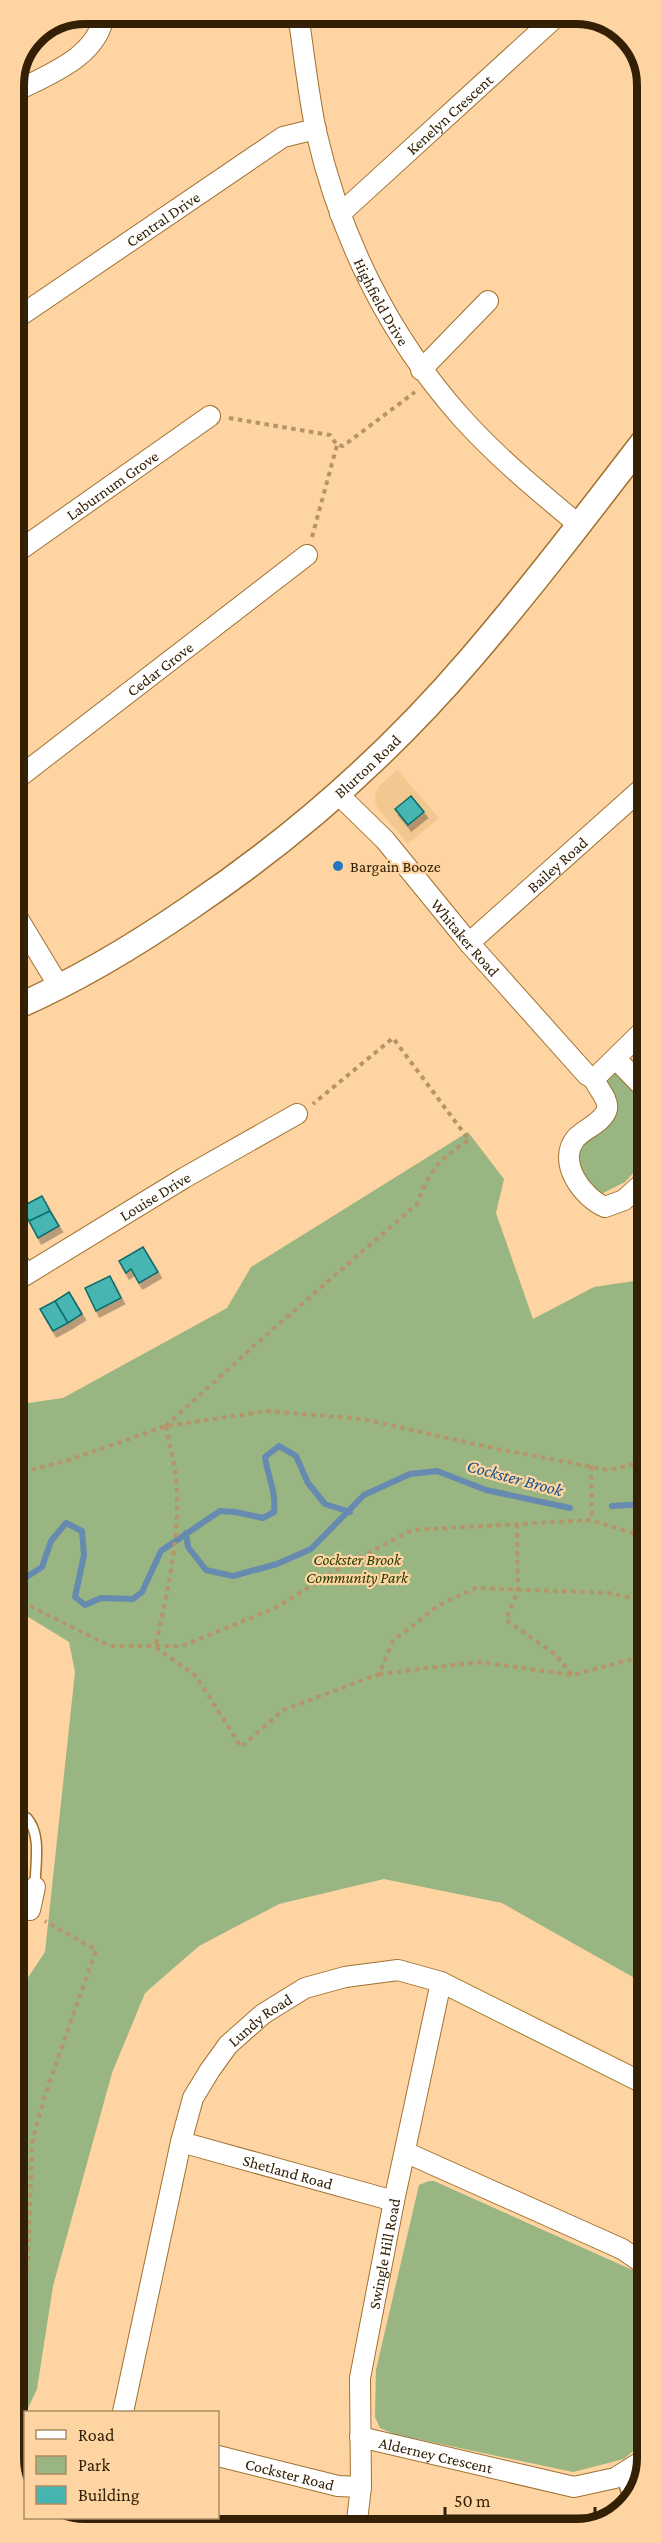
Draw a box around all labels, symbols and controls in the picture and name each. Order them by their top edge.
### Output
street label: Kenelyn Crescent [403,71,497,158]
street label: Central Drive [123,188,203,250]
street label: Highfield Drive [351,256,412,349]
street label: Laburnum Grove [63,447,162,523]
street label: Cedar Grove [124,638,196,700]
street label: Blurton Road [331,731,405,802]
street label: Bailey Road [524,833,591,896]
place label: Bargain Booze [350,858,441,876]
marker: Bargain Booze [331,859,345,873]
street label: Whitaker Road [428,896,503,980]
street label: Louise Drive [117,1168,193,1224]
water label: Cockster Brook [465,1456,566,1501]
park label: Cockster Brook Community Park [306,1551,409,1587]
street label: Lundy Road [225,1990,295,2050]
street label: Shetland Road [241,2152,335,2193]
street label: Swingle Hill Road [365,2196,403,2310]
legend [24,2411,219,2519]
text: Road [78,2425,115,2445]
street label: Alderney Crescent [377,2434,495,2477]
text: Park [78,2455,110,2475]
street label: Cockster Road [243,2455,336,2494]
scale bar [445,2480,595,2518]
text: Building [78,2485,140,2505]
text: 50 m [454,2491,491,2511]

